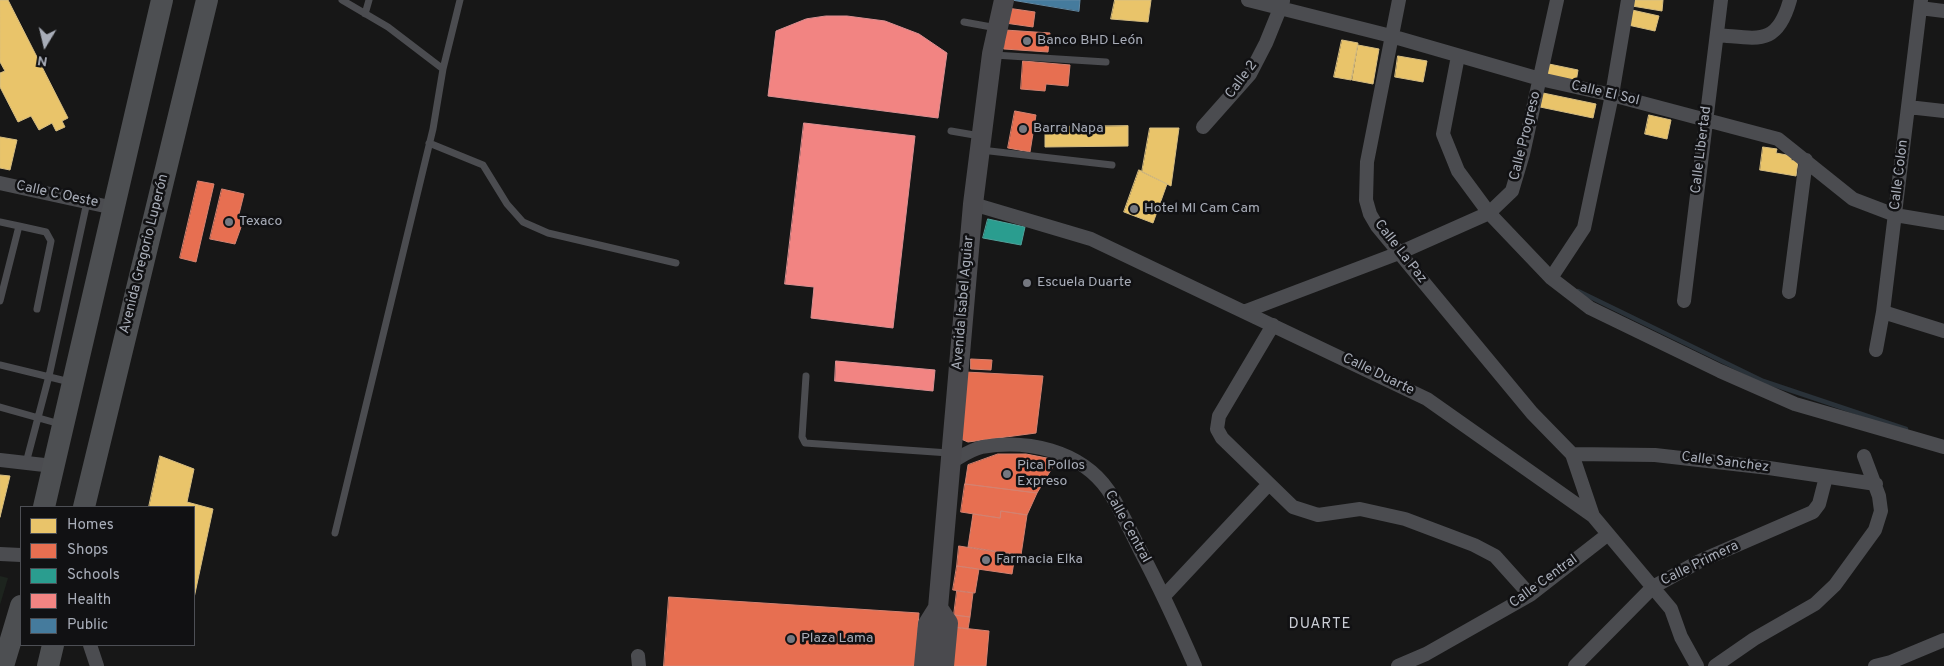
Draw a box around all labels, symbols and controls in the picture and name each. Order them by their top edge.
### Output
north arrow [20,20,70,70]
place label: Banco BHD León [1037,33,1143,49]
marker: Banco BHD León [1021,35,1033,47]
text: N [36,51,49,69]
street label: Calle 2 [1222,58,1262,102]
street label: Calle El Sol [1569,78,1641,110]
street label: Calle Progreso [1507,90,1545,182]
street label: Calle Libertad [1688,105,1716,195]
place label: Barra Napa [1033,121,1104,137]
marker: Barra Napa [1017,123,1029,135]
street label: Calle Colon [1887,139,1913,211]
street label: Avenida Gregorio Luperón [117,172,173,336]
street label: Calle C Oeste [14,178,100,212]
place label: Hotel MI Cam Cam [1144,201,1260,217]
marker: Hotel MI Cam Cam [1128,203,1140,215]
place label: Texaco [239,214,282,230]
marker: Texaco [223,216,235,228]
street label: Calle La Paz [1370,217,1430,287]
street label: Avenida Isabel Aguiar [950,235,978,371]
place label: Escuela Duarte [1037,275,1131,291]
marker: Escuela Duarte [1021,277,1033,289]
street label: Calle Duarte [1339,350,1417,400]
street label: Calle Sanchez [1680,449,1770,477]
place label: Pica Pollos Expreso [1017,458,1085,491]
marker: Pica Pollos Expreso [1001,468,1013,480]
street label: Calle Central [1100,488,1154,566]
legend [20,506,195,646]
text: Homes [67,516,114,535]
street label: Calle Primera [1658,538,1742,590]
text: Shops [67,541,108,560]
place label: Farmacia Elka [996,552,1083,568]
street label: Calle Central [1507,552,1581,612]
marker: Farmacia Elka [980,554,992,566]
text: Schools [67,566,120,585]
text: Health [67,591,111,610]
text: Public [67,616,108,635]
district label: DUARTE [1288,616,1352,634]
place label: Plaza Lama [801,631,873,647]
marker: Plaza Lama [785,633,797,645]

